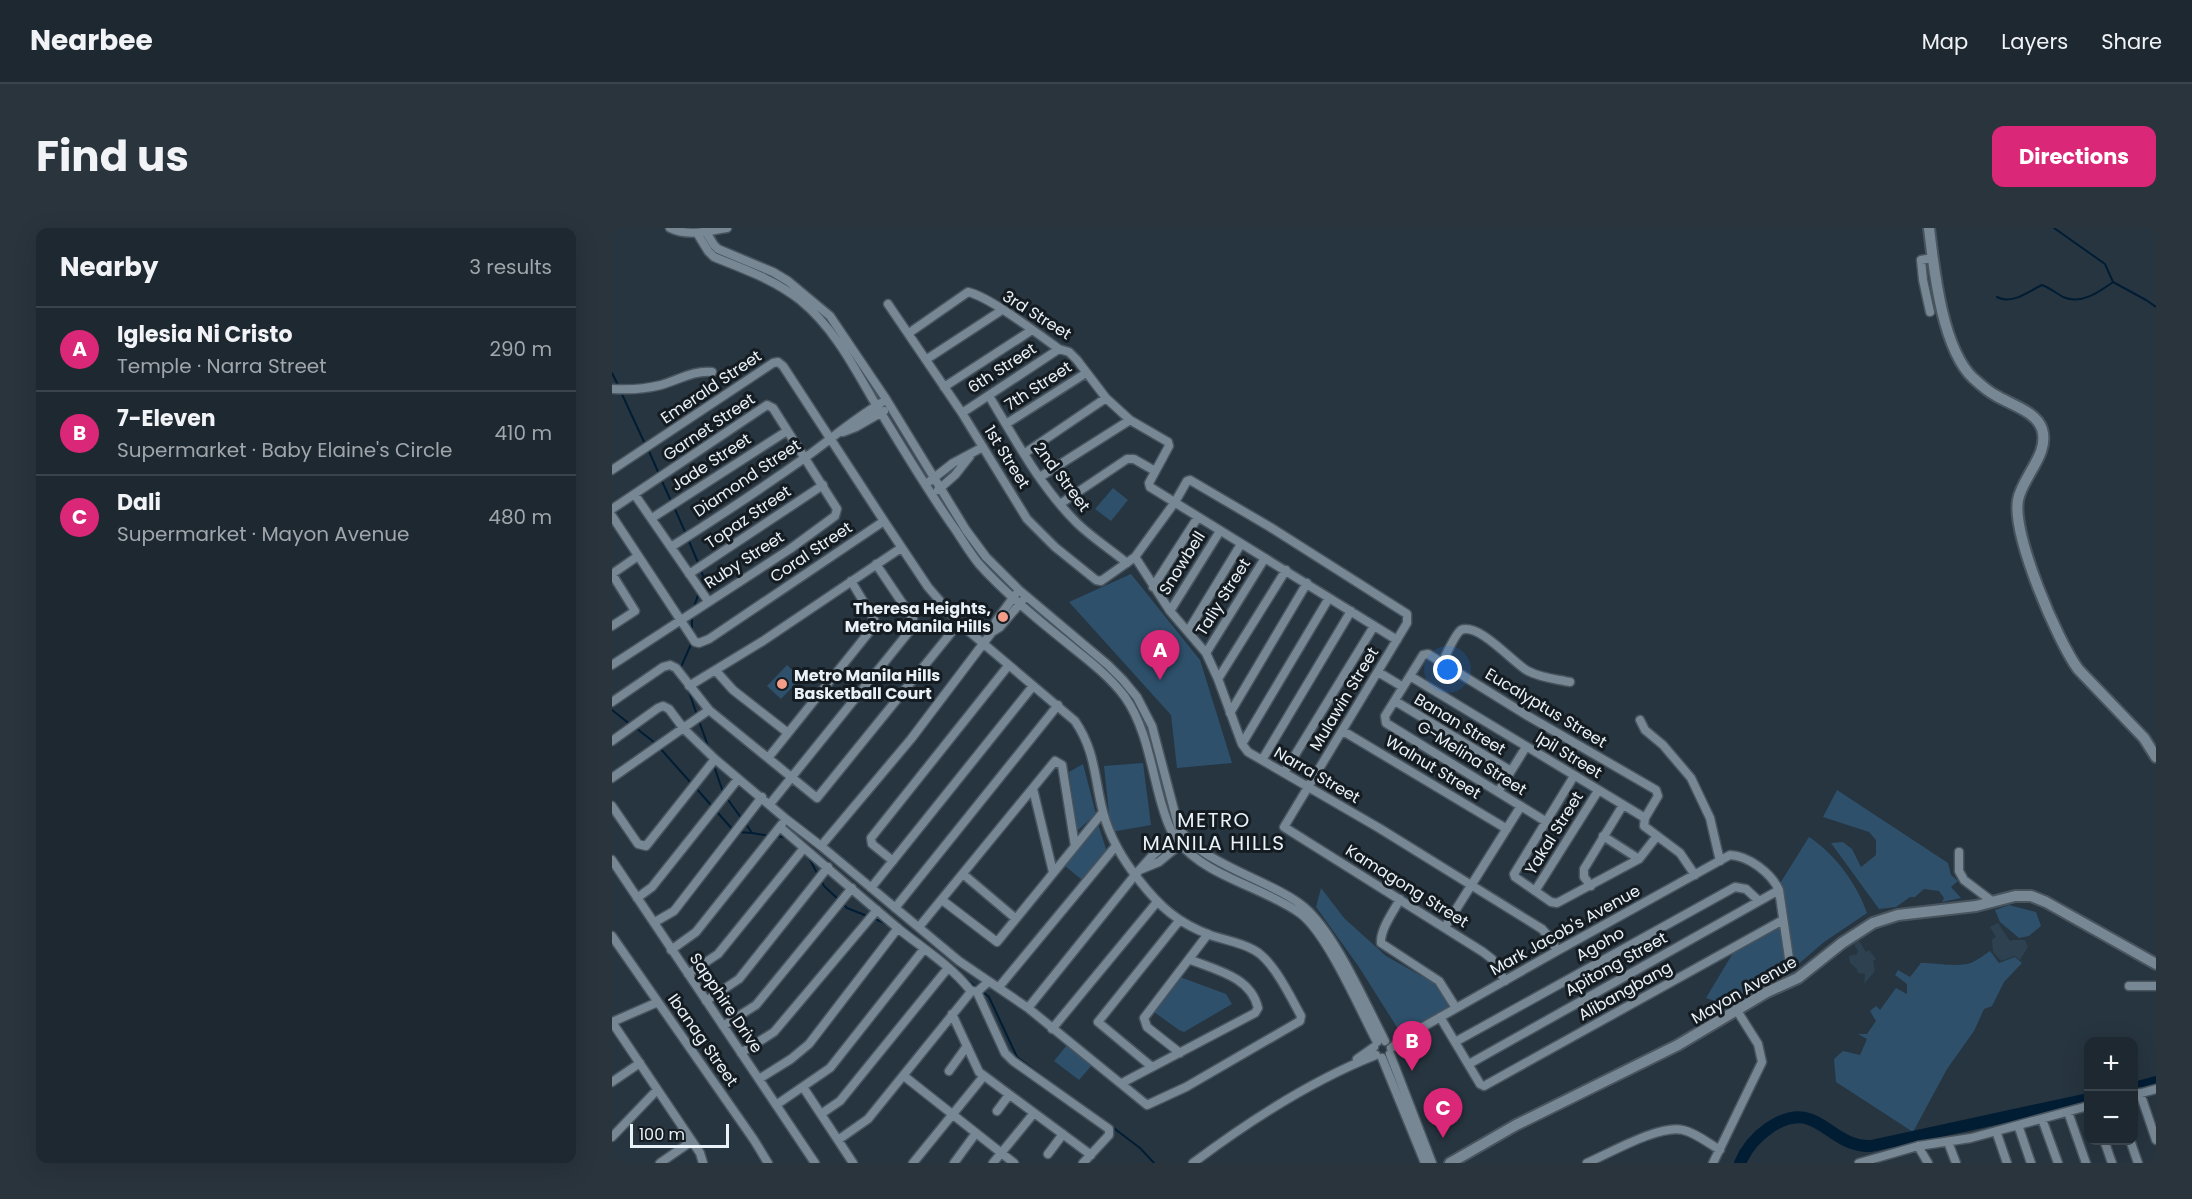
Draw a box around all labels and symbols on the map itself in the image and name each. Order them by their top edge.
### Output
street label: 3rd Street [998,285,1076,345]
street label: 6th Street [963,337,1041,399]
street label: Emerald Street [656,345,766,429]
street label: 7th Street [1000,356,1076,416]
street label: Garnet Street [658,388,760,466]
street label: 1st Street [979,421,1036,493]
street label: Jade Street [667,427,756,496]
street label: Diamond Street [689,433,805,522]
street label: 2nd Street [1028,438,1096,517]
street label: Topaz Street [701,480,796,554]
street label: Coral Street [765,516,857,588]
street label: Ruby Street [700,526,789,594]
street label: Snowbell [1153,527,1211,599]
street label: Taliy Street [1190,554,1256,640]
place label: Theresa Heights, Metro Manila Hills [845,597,991,638]
marker: Theresa Heights, Metro Manila Hills [996,610,1010,624]
pin: A [1140,630,1180,680]
street label: Mulawin Street [1304,643,1384,755]
your location [1433,655,1462,684]
street label: Eucalyptus Street [1481,663,1611,754]
place label: Metro Manila Hills Basketball Court [794,664,940,705]
marker: Metro Manila Hills Basketball Court [775,677,789,691]
street label: Banan Street [1410,688,1510,760]
street label: G-Melina Street [1413,715,1531,801]
street label: Ipil Street [1531,726,1607,784]
street label: Walnut Street [1381,729,1485,805]
street label: Narra Street [1270,741,1364,809]
street label: Yakal Street [1519,787,1589,879]
district label: METRO MANILA HILLS [1143,806,1285,857]
street label: Kamagong Street [1341,839,1473,933]
street label: Mark Jacob's Avenue [1486,879,1644,981]
street label: Agoho [1572,921,1628,967]
street label: Apitong Street [1561,926,1671,1002]
street label: Sapphire Drive [684,948,768,1058]
street label: Mayon Avenue [1687,950,1801,1030]
street label: Alibangbang [1574,956,1676,1026]
street label: Ibanag Street [662,989,744,1091]
pin: B [1392,1022,1432,1071]
pin: C [1424,1088,1462,1138]
scale bar [630,1121,729,1148]

